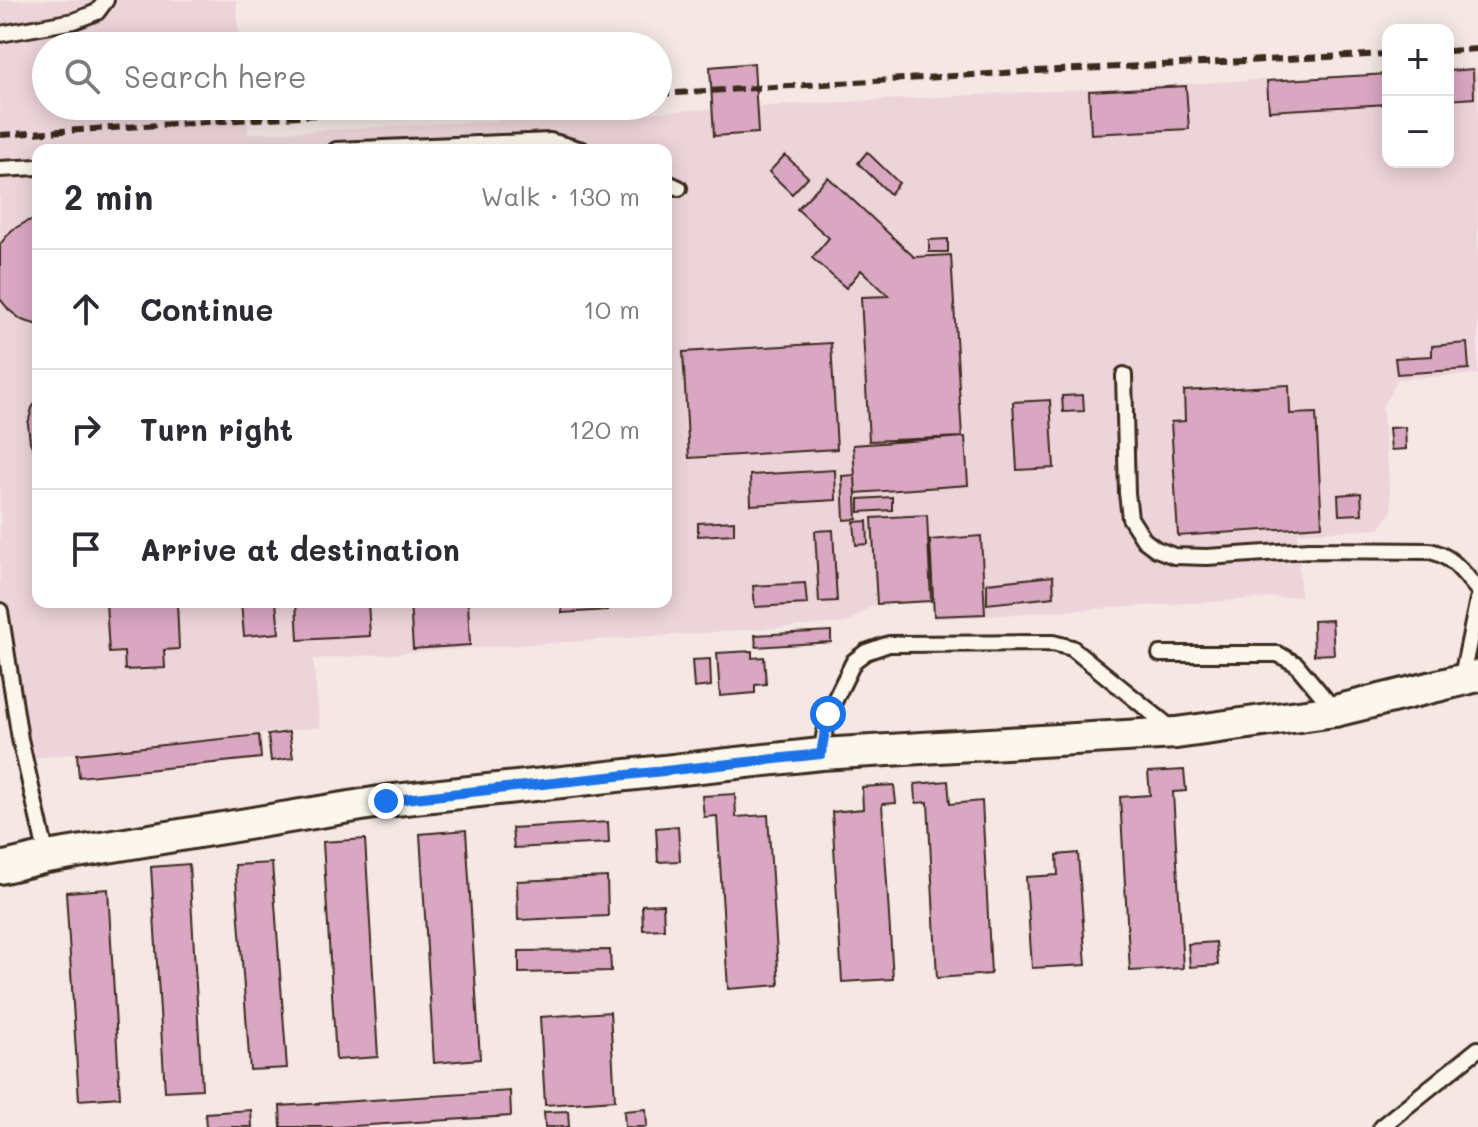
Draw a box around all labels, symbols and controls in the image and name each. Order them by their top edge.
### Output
map controls [1382,24,1454,168]
button: + [1382,24,1454,96]
search box [32,32,672,120]
icon: search [60,54,104,98]
text: Search here [124,56,307,96]
button: − [1382,96,1454,168]
text: 2 min [64,174,153,219]
text: Walk · 130 m [481,179,640,213]
icon: ahead [64,287,108,331]
text: Continue [140,289,273,329]
text: 10 m [583,292,640,326]
icon: right [64,407,108,451]
text: Turn right [140,409,293,449]
text: 120 m [569,412,640,446]
icon: arrive [64,527,108,571]
text: Arrive at destination [140,529,460,569]
route start [810,696,846,732]
route end [368,783,404,819]

